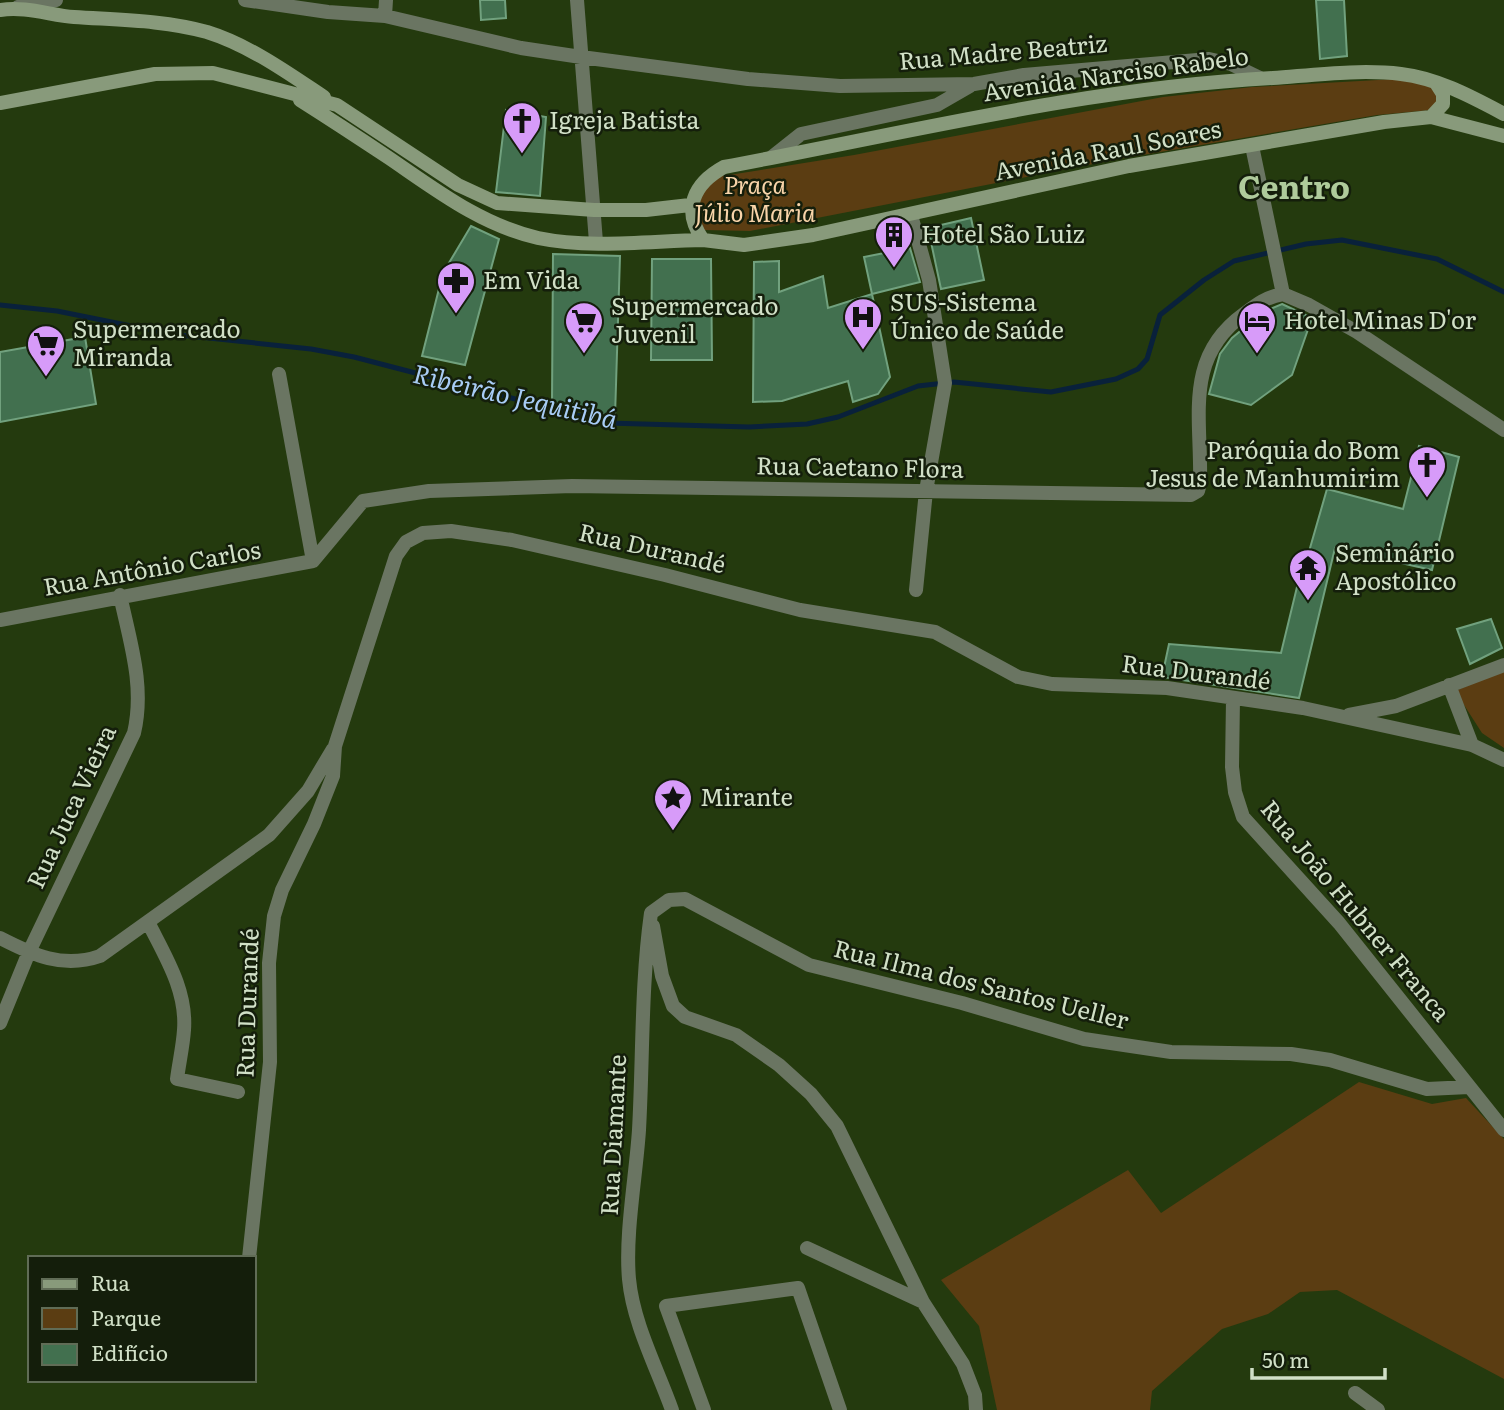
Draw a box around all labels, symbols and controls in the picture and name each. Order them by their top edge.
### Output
street label: Rua Madre Beatriz [897,24,1109,77]
street label: Avenida Narciso Rabelo [981,37,1251,108]
church icon: Igreja Batista [501,100,543,155]
place label: Igreja Batista [549,101,699,136]
street label: Avenida Raul Soares [991,109,1224,188]
district label: Centro [1238,161,1350,209]
park label: Praça Júlio Maria [694,166,816,229]
building icon: Hotel São Luiz [873,214,915,269]
place label: Hotel São Luiz [921,215,1085,250]
pharmacy icon: Em Vida [435,260,477,315]
place label: Em Vida [483,261,579,296]
place label: SUS-Sistema Único de Saúde [890,283,1064,346]
place label: Supermercado Juvenil [611,287,778,350]
hospital icon: SUS-Sistema Único de Saúde [842,296,884,351]
supermarket icon: Supermercado Juvenil [563,300,605,355]
hotel icon: Hotel Minas D'or [1236,300,1278,355]
place label: Hotel Minas D'or [1284,301,1477,336]
place label: Supermercado Miranda [73,310,240,373]
supermarket icon: Supermercado Miranda [25,323,67,378]
water label: Ribeirão Jequitibá [409,352,622,437]
place label: Paróquia do Bom Jesus de Manhumirim [1146,431,1400,494]
church icon: Paróquia do Bom Jesus de Manhumirim [1406,444,1448,499]
street label: Rua Caetano Flora [756,446,964,485]
street label: Rua Durandé [576,513,729,580]
street label: Rua Antônio Carlos [40,530,263,603]
place label: Seminário Apostólico [1335,534,1457,597]
temple icon: Seminário Apostólico [1287,547,1329,602]
street label: Rua Durandé [1120,644,1273,697]
street label: Rua Juca Vieira [16,718,123,894]
place icon: Mirante [652,777,694,832]
place label: Mirante [700,778,793,813]
street label: Rua João Hubner Franca [1254,791,1460,1028]
street label: Rua Durandé [225,928,266,1078]
street label: Rua Ilma dos Santos Ueller [831,929,1133,1036]
street label: Rua Diamante [590,1053,633,1216]
legend [28,1256,256,1382]
text: Rua [91,1266,131,1297]
text: Parque [91,1301,161,1332]
text: Edifício [91,1336,168,1367]
scale bar [1252,1336,1385,1380]
text: 50 m [1262,1343,1309,1374]

